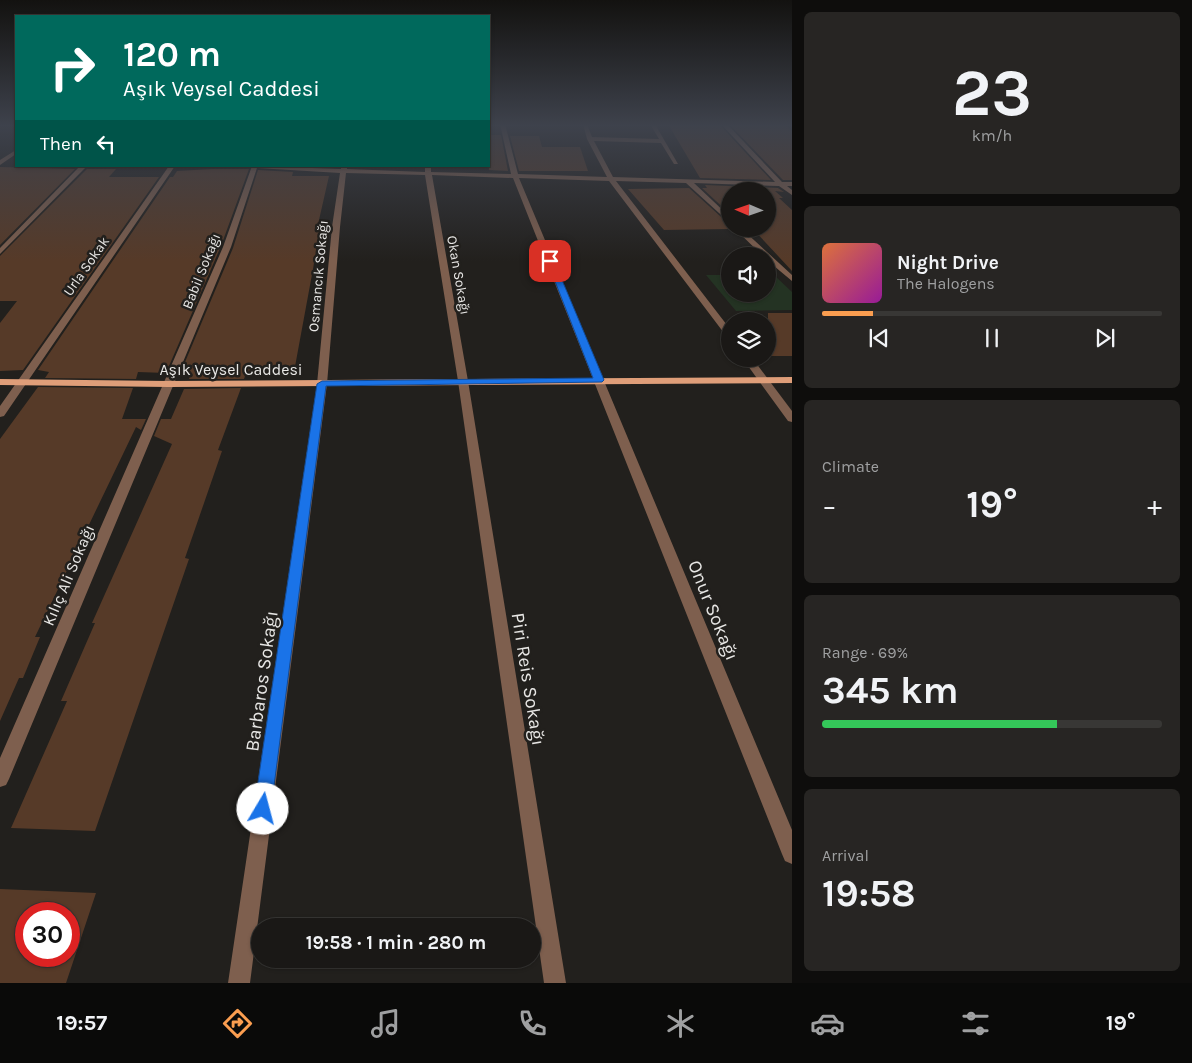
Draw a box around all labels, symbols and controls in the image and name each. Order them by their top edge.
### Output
text: 120 m [123,34,221,75]
icon: right [40,35,105,100]
text: 23 [952,55,1032,131]
text: Aşık Veysel Caddesi [123,76,320,102]
text: km/h [972,126,1012,145]
icon: left [92,130,120,158]
text: Then [40,133,82,155]
north arrow [721,182,776,238]
map controls [721,182,776,367]
street label: Osmancık Sokağı [305,219,332,333]
street label: Babil Sokağı [179,231,224,311]
street label: Urla Sokak [60,233,113,299]
street label: Okan Sokağı [443,234,474,316]
pin [529,240,571,282]
icon: arrive [536,247,564,275]
button: sound [721,247,776,302]
text: Night Drive [897,252,999,274]
text: The Halogens [897,274,995,293]
button: layers [721,312,776,367]
icon: previous [865,324,893,352]
icon: pause [978,324,1006,352]
icon: next [1091,324,1119,352]
street label: Aşık Veysel Caddesi [159,360,303,379]
text: Climate [822,457,879,476]
text: 19° [966,482,1018,527]
text: − [822,489,837,522]
text: + [1147,489,1162,522]
street label: Kılıç Ali Sokağı [39,522,98,629]
street label: Onur Sokağı [683,557,743,664]
street label: Barbaros Sokağı [241,609,283,753]
street label: Piri Reis Sokağı [507,611,549,747]
text: Range · 69% [822,643,908,662]
text: 345 km [822,668,959,713]
position arrow [236,782,288,834]
text: Arrival [822,846,869,865]
text: 19:58 [822,871,916,916]
speed limit sign: 30 [15,902,80,967]
text: 19:58 · 1 min · 280 m [306,932,486,954]
icon: directions [220,1006,255,1041]
icon: music [368,1006,403,1041]
icon: phone [515,1006,550,1041]
icon: climate [663,1006,698,1041]
icon: car [810,1006,845,1041]
icon: filters [958,1006,993,1041]
text: 19:57 [56,1010,107,1036]
text: 19° [1106,1010,1136,1036]

